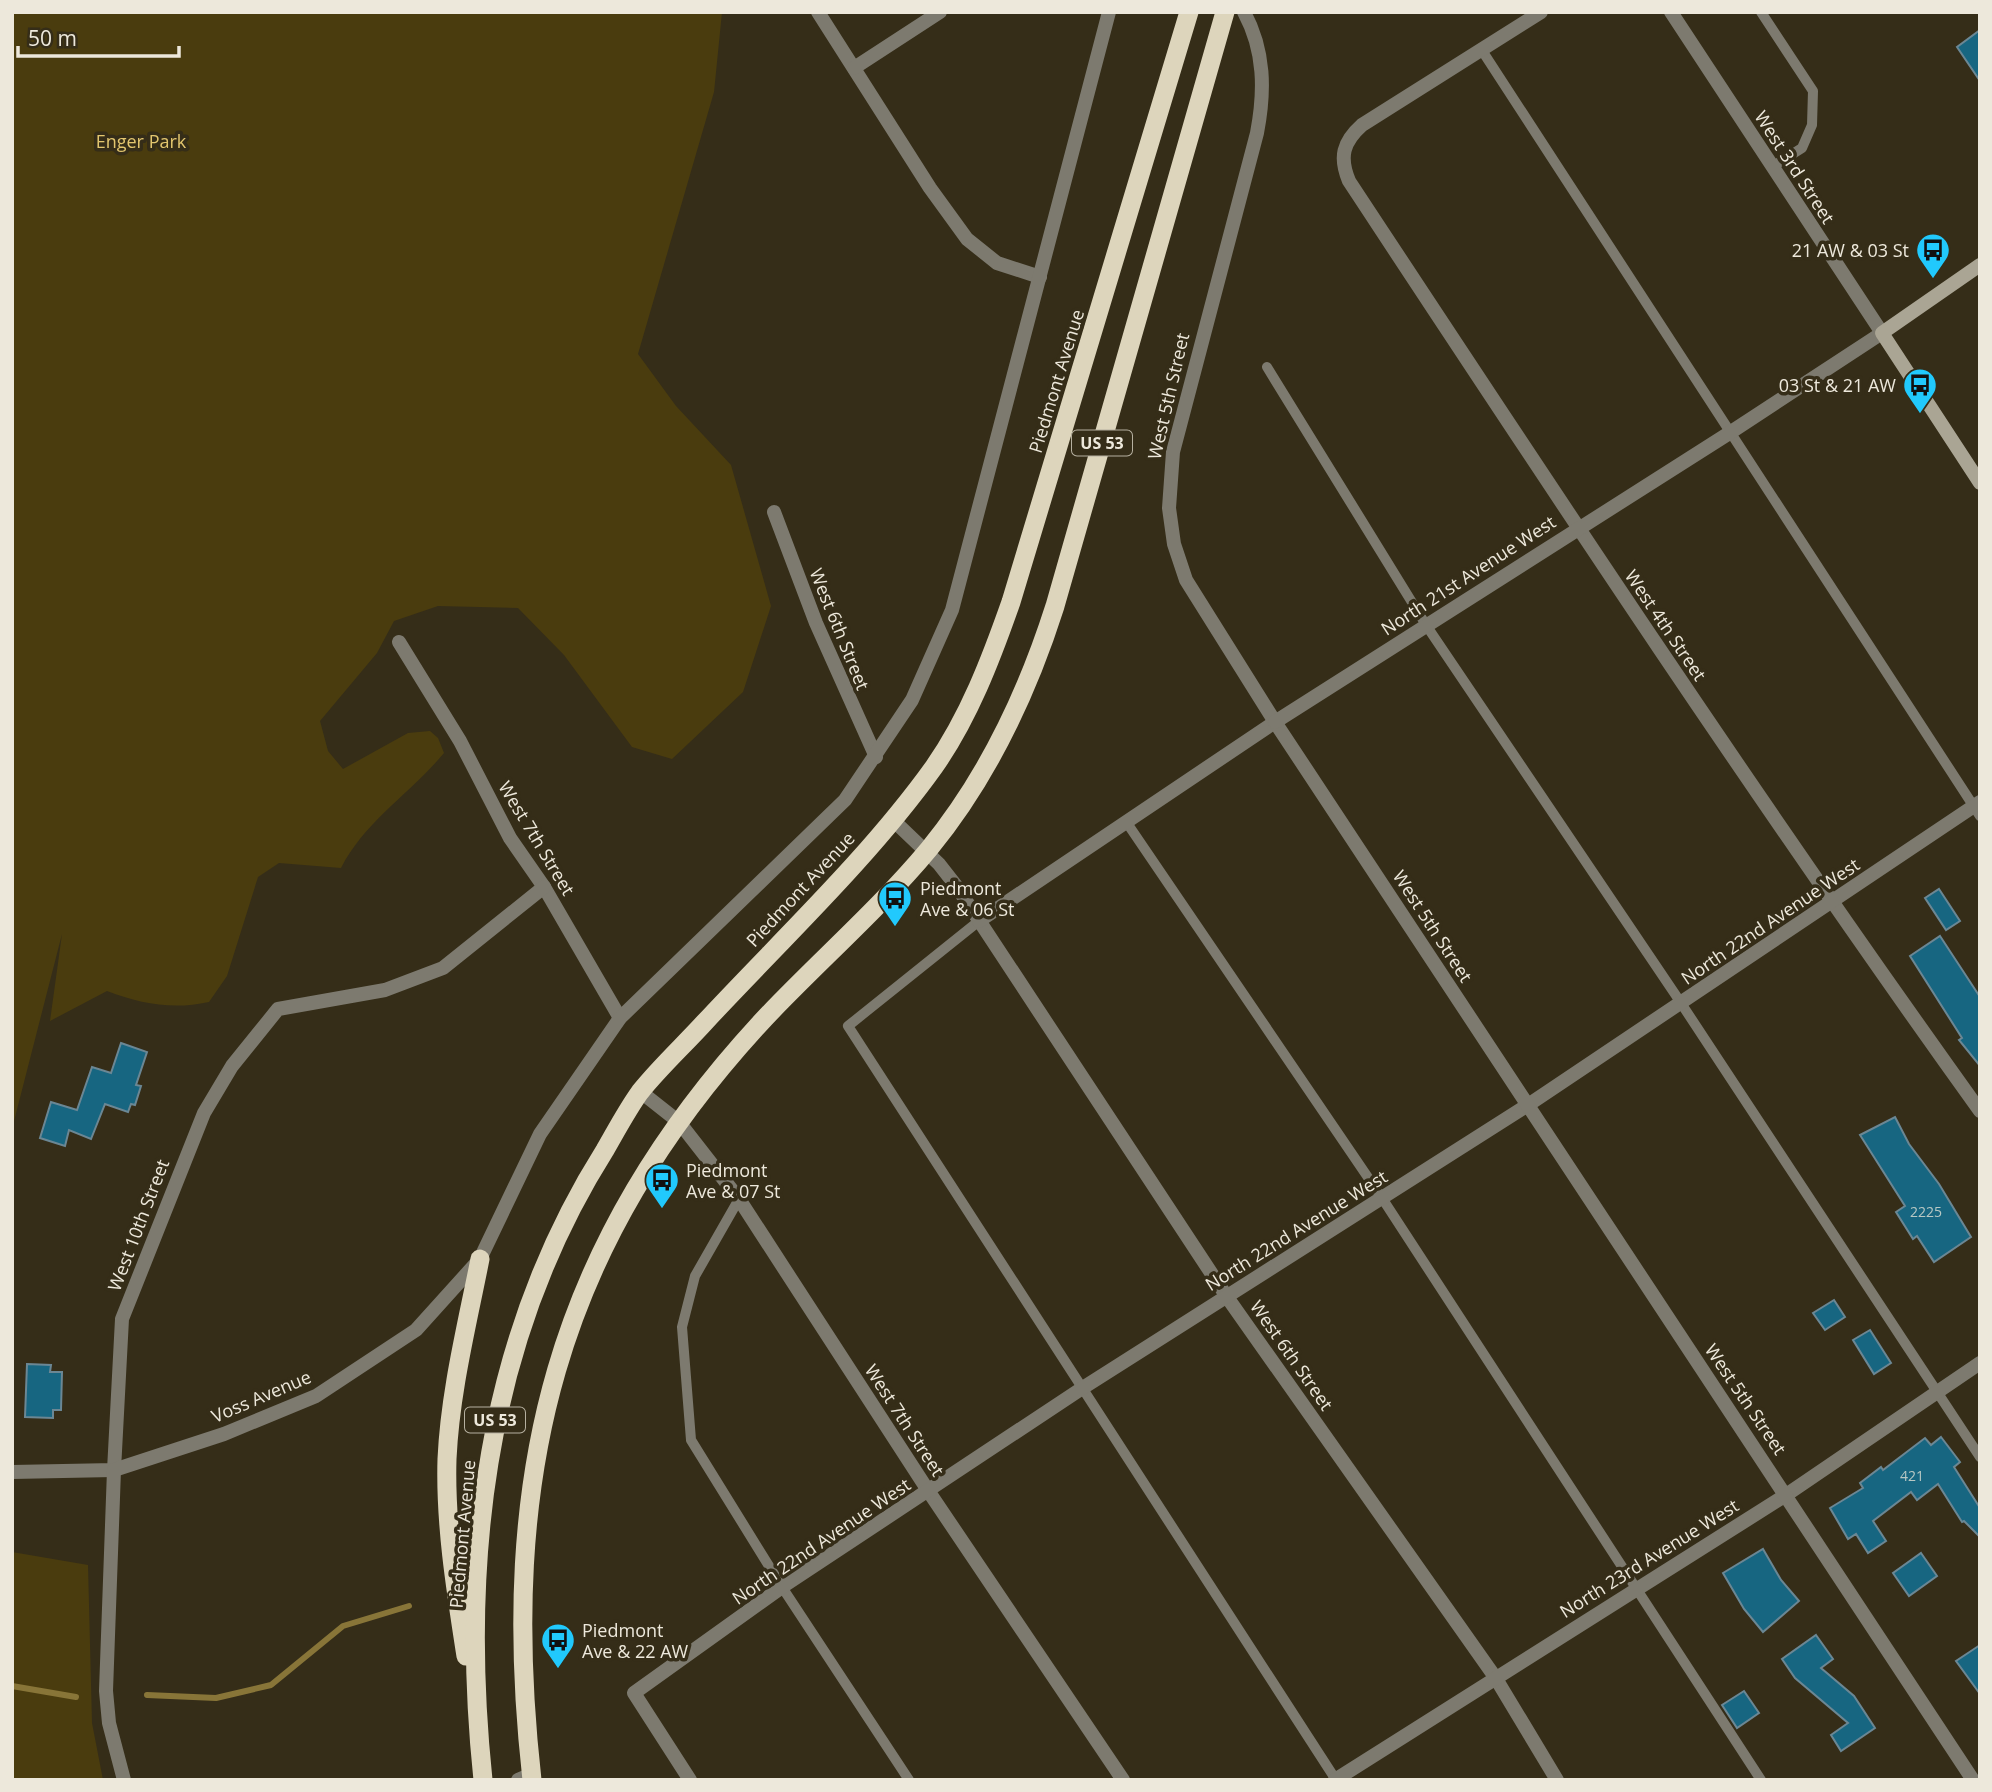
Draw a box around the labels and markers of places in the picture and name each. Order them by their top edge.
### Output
bus stop icon: 21 AW & 03 St [1914,231,1952,280]
place label: 21 AW & 03 St [1792,238,1909,262]
bus stop icon: 03 St & 21 AW [1901,366,1939,415]
place label: 03 St & 21 AW [1779,373,1896,397]
place label: Piedmont Ave & 06 St [920,876,1015,921]
bus stop icon: Piedmont Ave & 06 St [876,879,914,928]
place label: Piedmont Ave & 07 St [686,1158,781,1203]
bus stop icon: Piedmont Ave & 07 St [643,1161,681,1210]
place label: Piedmont Ave & 22 AW [582,1618,689,1663]
bus stop icon: Piedmont Ave & 22 AW [539,1621,577,1670]

